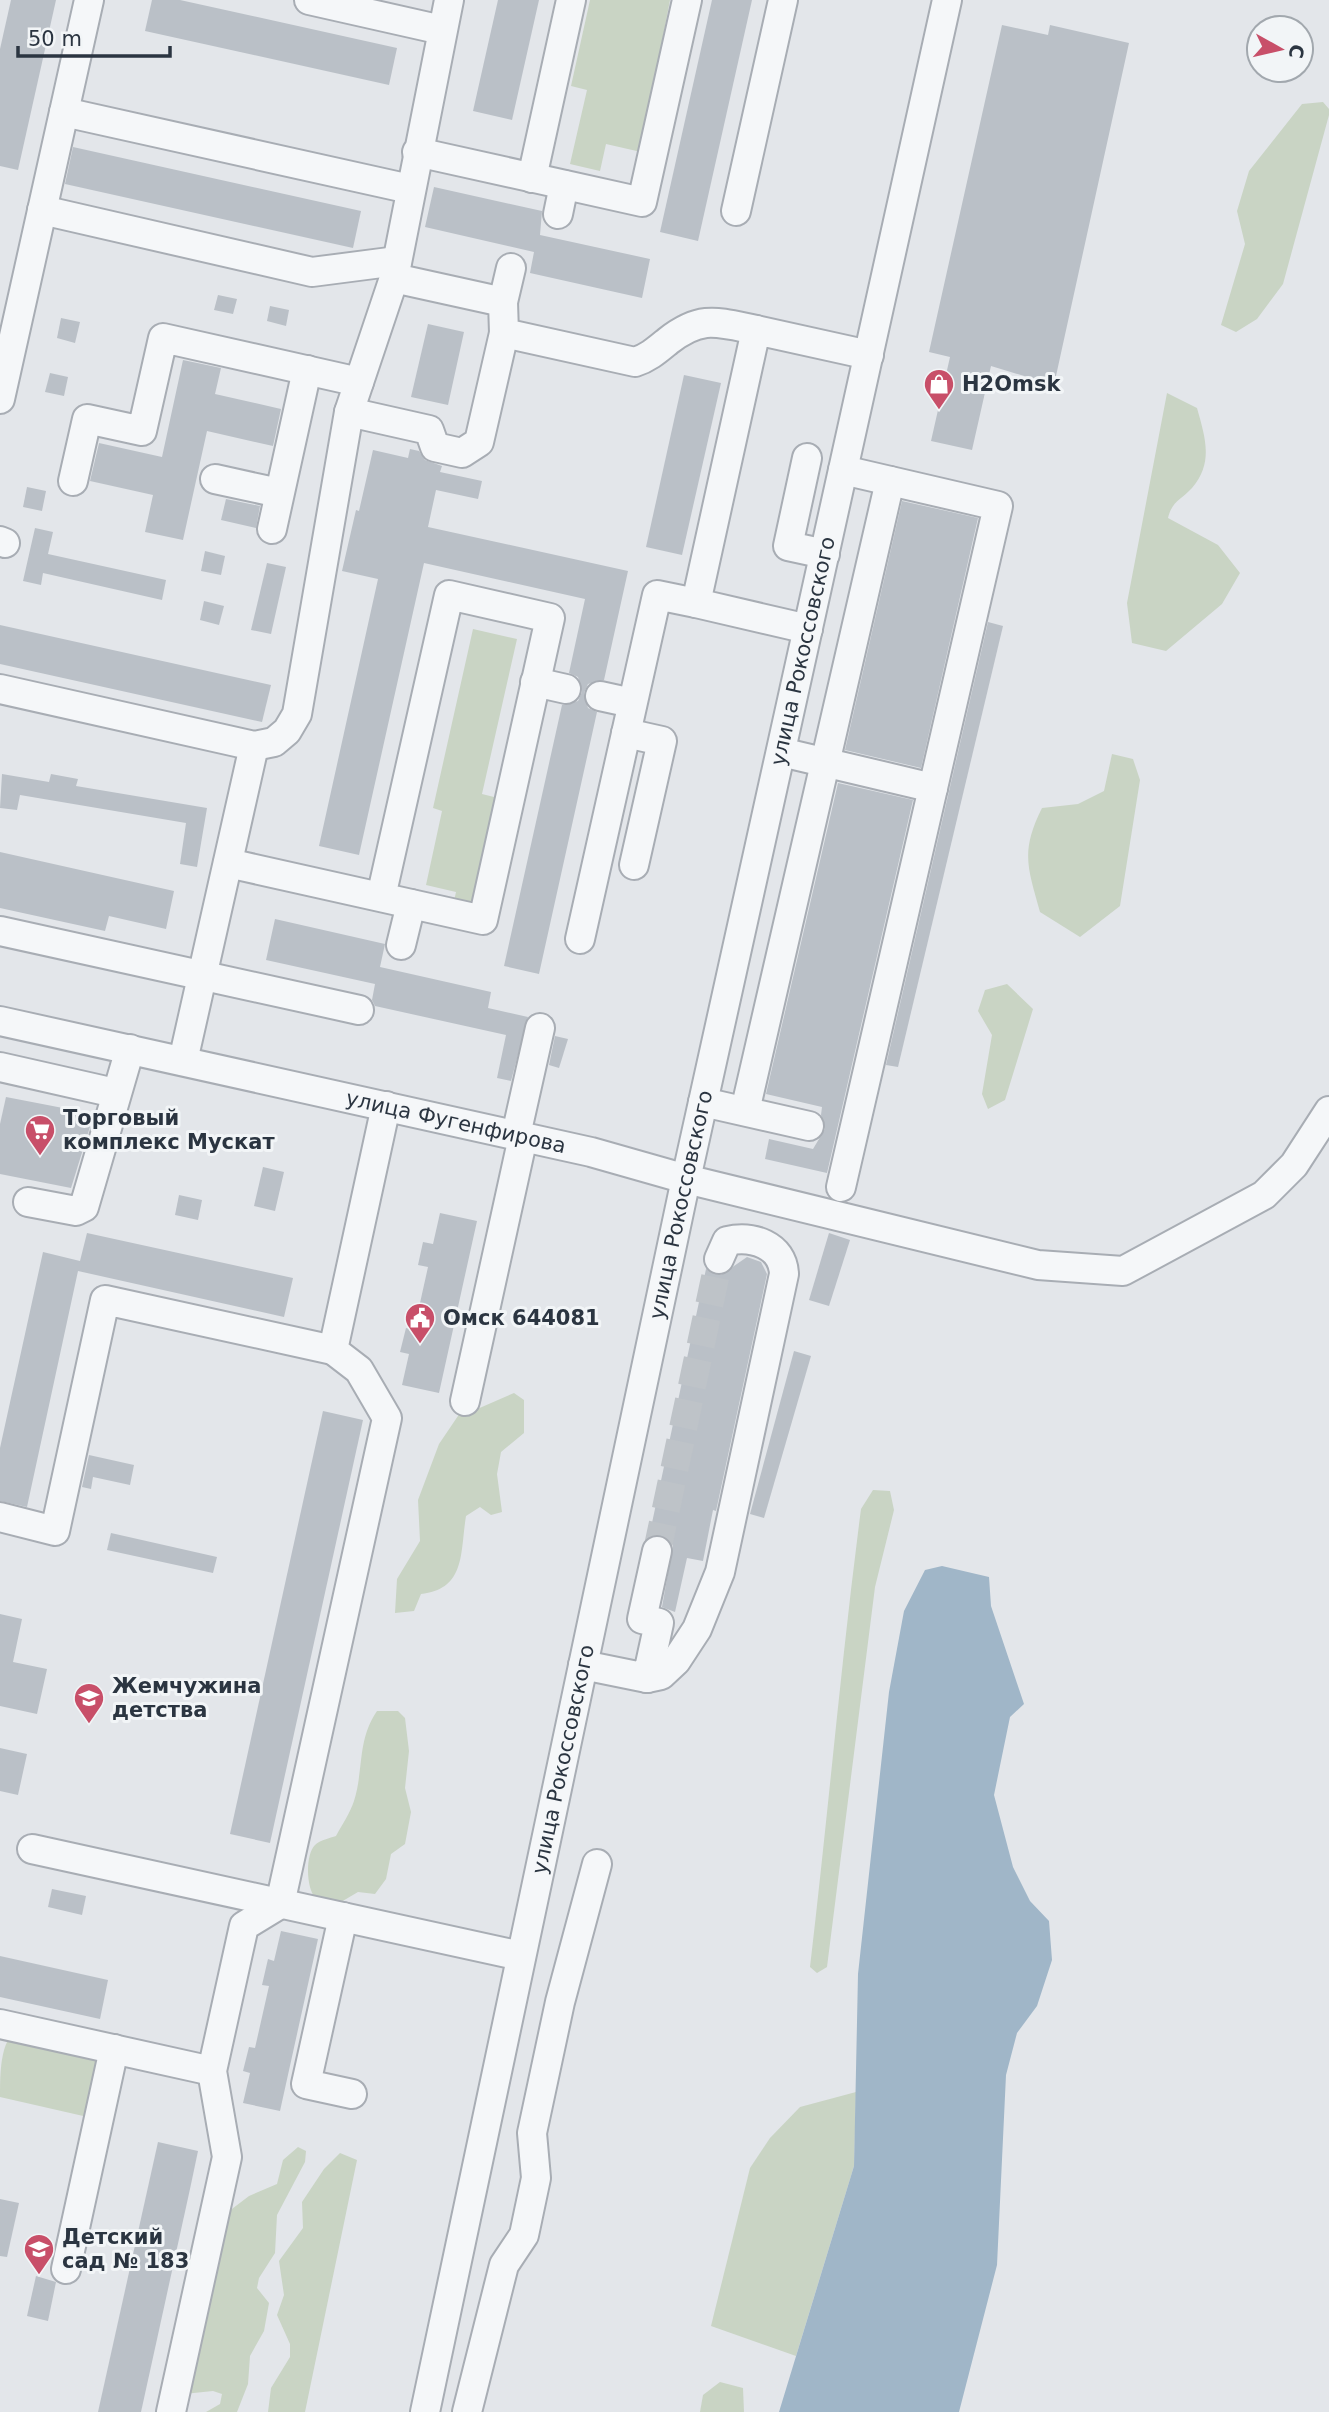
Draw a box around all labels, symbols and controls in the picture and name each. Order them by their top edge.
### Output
scale bar [18,14,170,58]
north arrow [1245,14,1315,84]
text: 50 m [28,27,82,51]
text: С [1285,43,1309,60]
shop icon: H2Omsk [922,367,956,411]
place label: H2Omsk [962,372,1061,396]
street label: улица Рокоссовского [766,534,840,768]
street label: улица Фугенфирова [344,1086,568,1158]
street label: улица Рокоссовского [645,1088,717,1322]
place label: Торговый комплекс Мускат [63,1106,275,1154]
supermarket icon: Торговый комплекс Мускат [23,1113,57,1157]
public building icon: Омск 644081 [403,1301,437,1345]
place label: Омск 644081 [443,1306,600,1330]
street label: улица Рокоссовского [527,1643,599,1876]
place label: Жемчужина детства [112,1674,262,1722]
school or university icon: Жемчужина детства [72,1681,106,1725]
place label: Детский сад № 183 [62,2225,189,2273]
school or university icon: Детский сад № 183 [22,2232,56,2276]

